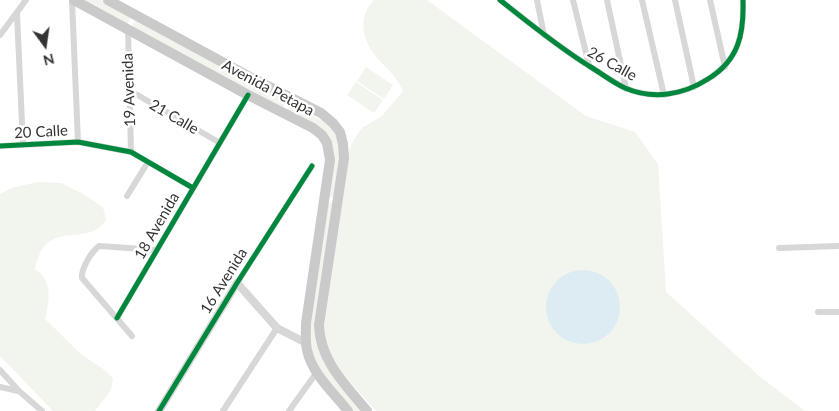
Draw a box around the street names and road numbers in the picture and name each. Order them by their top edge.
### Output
street label: 26 Calle [584,43,640,85]
street label: 19 Avenida [119,53,139,127]
street label: Avenida Petapa [219,56,317,120]
street label: 21 Calle [146,96,202,138]
street label: 20 Calle [14,122,68,142]
street label: 18 Avenida [131,189,183,263]
street label: 16 Avenida [197,245,251,317]

